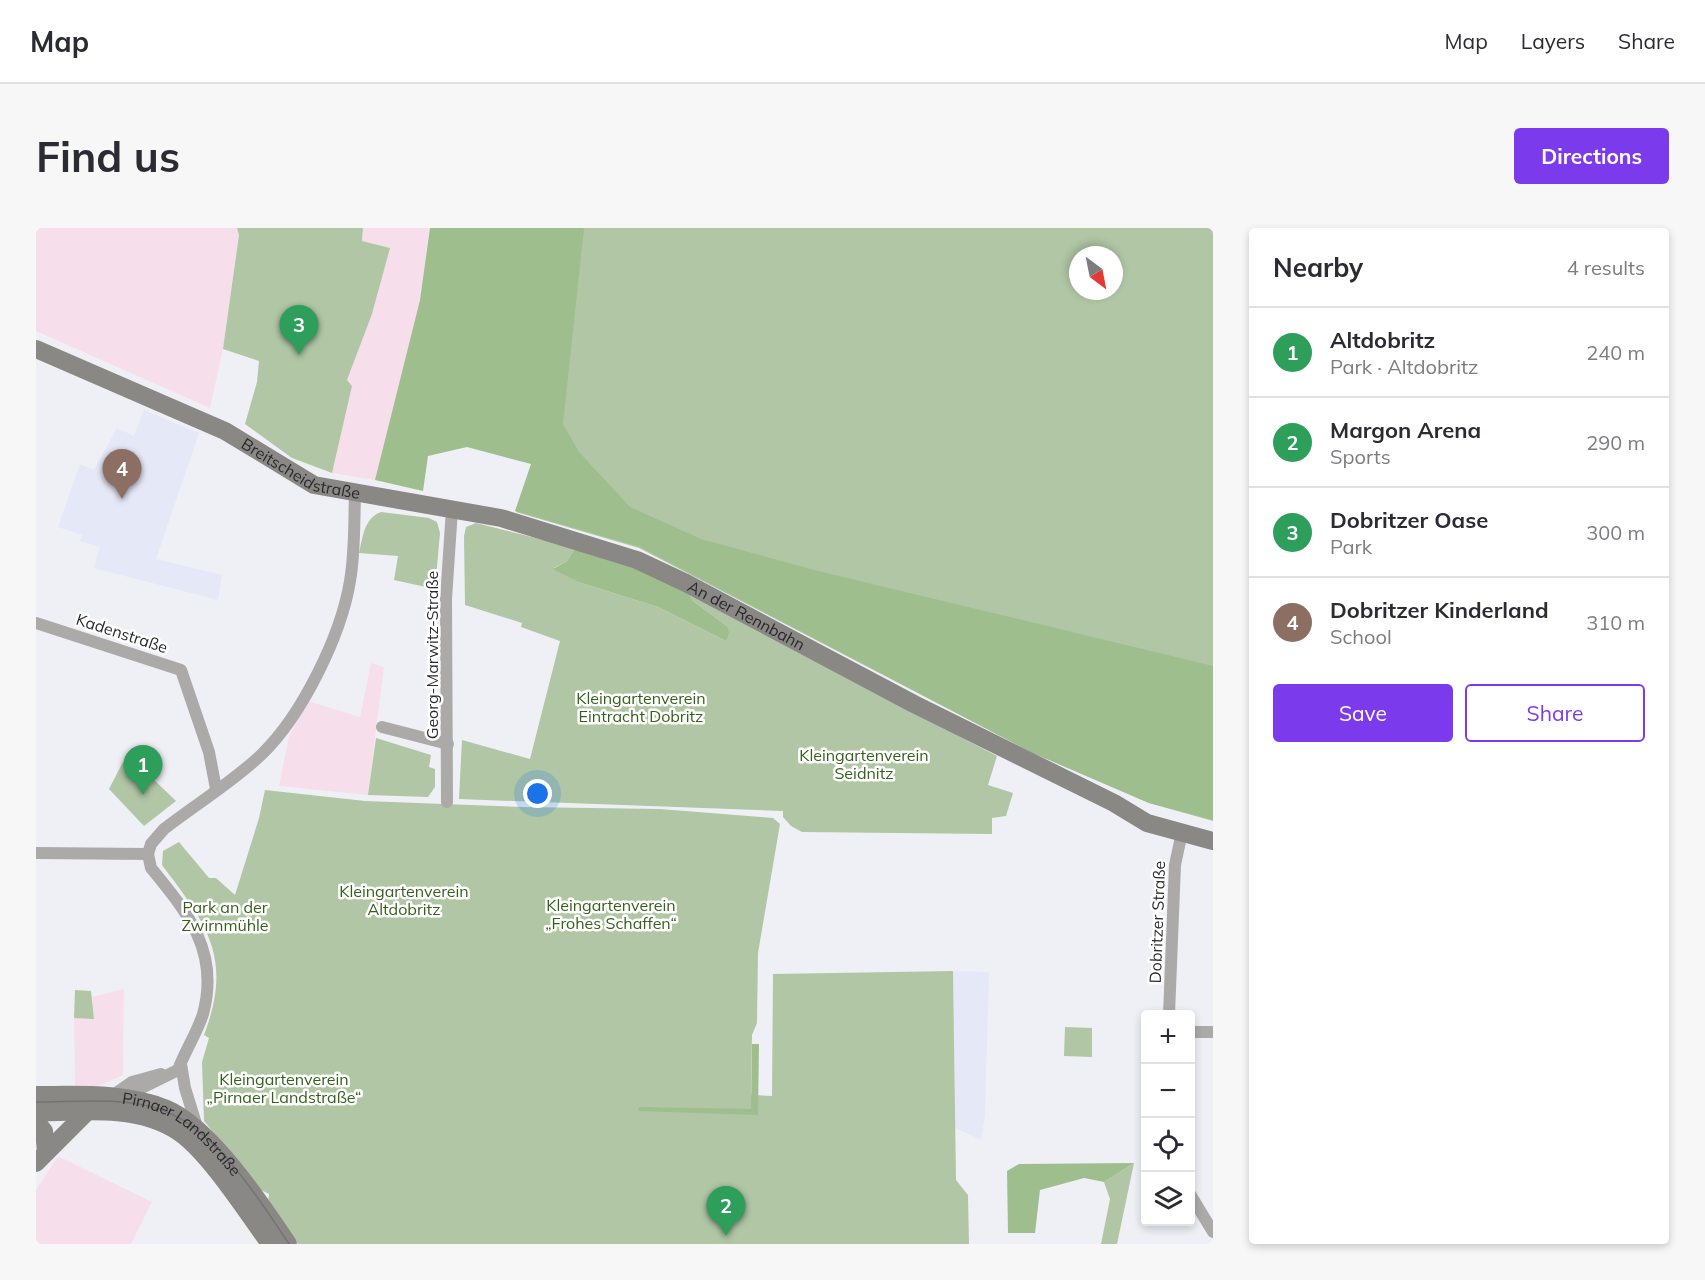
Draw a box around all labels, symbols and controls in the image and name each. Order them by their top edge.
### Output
text: Map [30,24,89,59]
text: Map [1445,28,1488,54]
text: Layers [1521,28,1585,54]
text: Share [1618,28,1675,54]
button: Directions [1514,128,1669,184]
text: Find us [36,130,180,183]
north arrow [1069,246,1123,300]
text: Nearby [1273,251,1363,284]
text: 4 results [1567,255,1645,280]
pin: 3 [280,306,318,355]
text: Altdobritz [1330,326,1435,354]
text: 1 [1287,340,1299,365]
text: 240 m [1586,340,1645,365]
text: Park · Altdobritz [1330,354,1478,379]
text: Margon Arena [1330,416,1481,444]
text: 2 [1287,430,1299,455]
text: 290 m [1586,430,1645,455]
street label: Breitscheidstraße [238,433,362,503]
text: Sports [1330,444,1391,469]
pin: 4 [102,450,142,499]
text: Dobritzer Oase [1330,506,1488,534]
text: 3 [1287,520,1299,545]
text: 300 m [1586,520,1645,545]
text: Park [1330,534,1372,559]
street label: Georg-Marwitz-Straße [422,571,442,739]
street label: An der Rennbahn [684,576,809,654]
text: Dobritzer Kinderland [1330,596,1549,624]
street label: Kadenstraße [74,609,170,657]
text: 4 [1287,610,1299,635]
text: 310 m [1586,610,1645,635]
text: School [1330,624,1392,649]
button: Save [1273,684,1453,742]
button: Share [1465,684,1645,742]
park label: Kleingartenverein Eintracht Dobritz [576,688,706,726]
park label: Kleingartenverein Seidnitz [799,745,929,783]
pin: 1 [124,746,162,795]
your location [523,779,552,808]
street label: Dobritzer Straße [1145,860,1169,984]
park label: Kleingartenverein Altdobritz [339,881,469,919]
park label: Kleingartenverein „Frohes Schaffen“ [545,895,677,933]
park label: Park an der Zwirnmühle [181,897,269,935]
map controls [1141,1010,1195,1226]
button: + [1141,1010,1195,1064]
button: − [1141,1064,1195,1118]
park label: Kleingartenverein „Pirnaer Landstraße“ [207,1069,361,1107]
street label: Pirnaer Landstraße [121,1088,246,1180]
button: locate [1141,1118,1195,1172]
button: layers [1141,1172,1195,1226]
pin: 2 [706,1186,746,1236]

